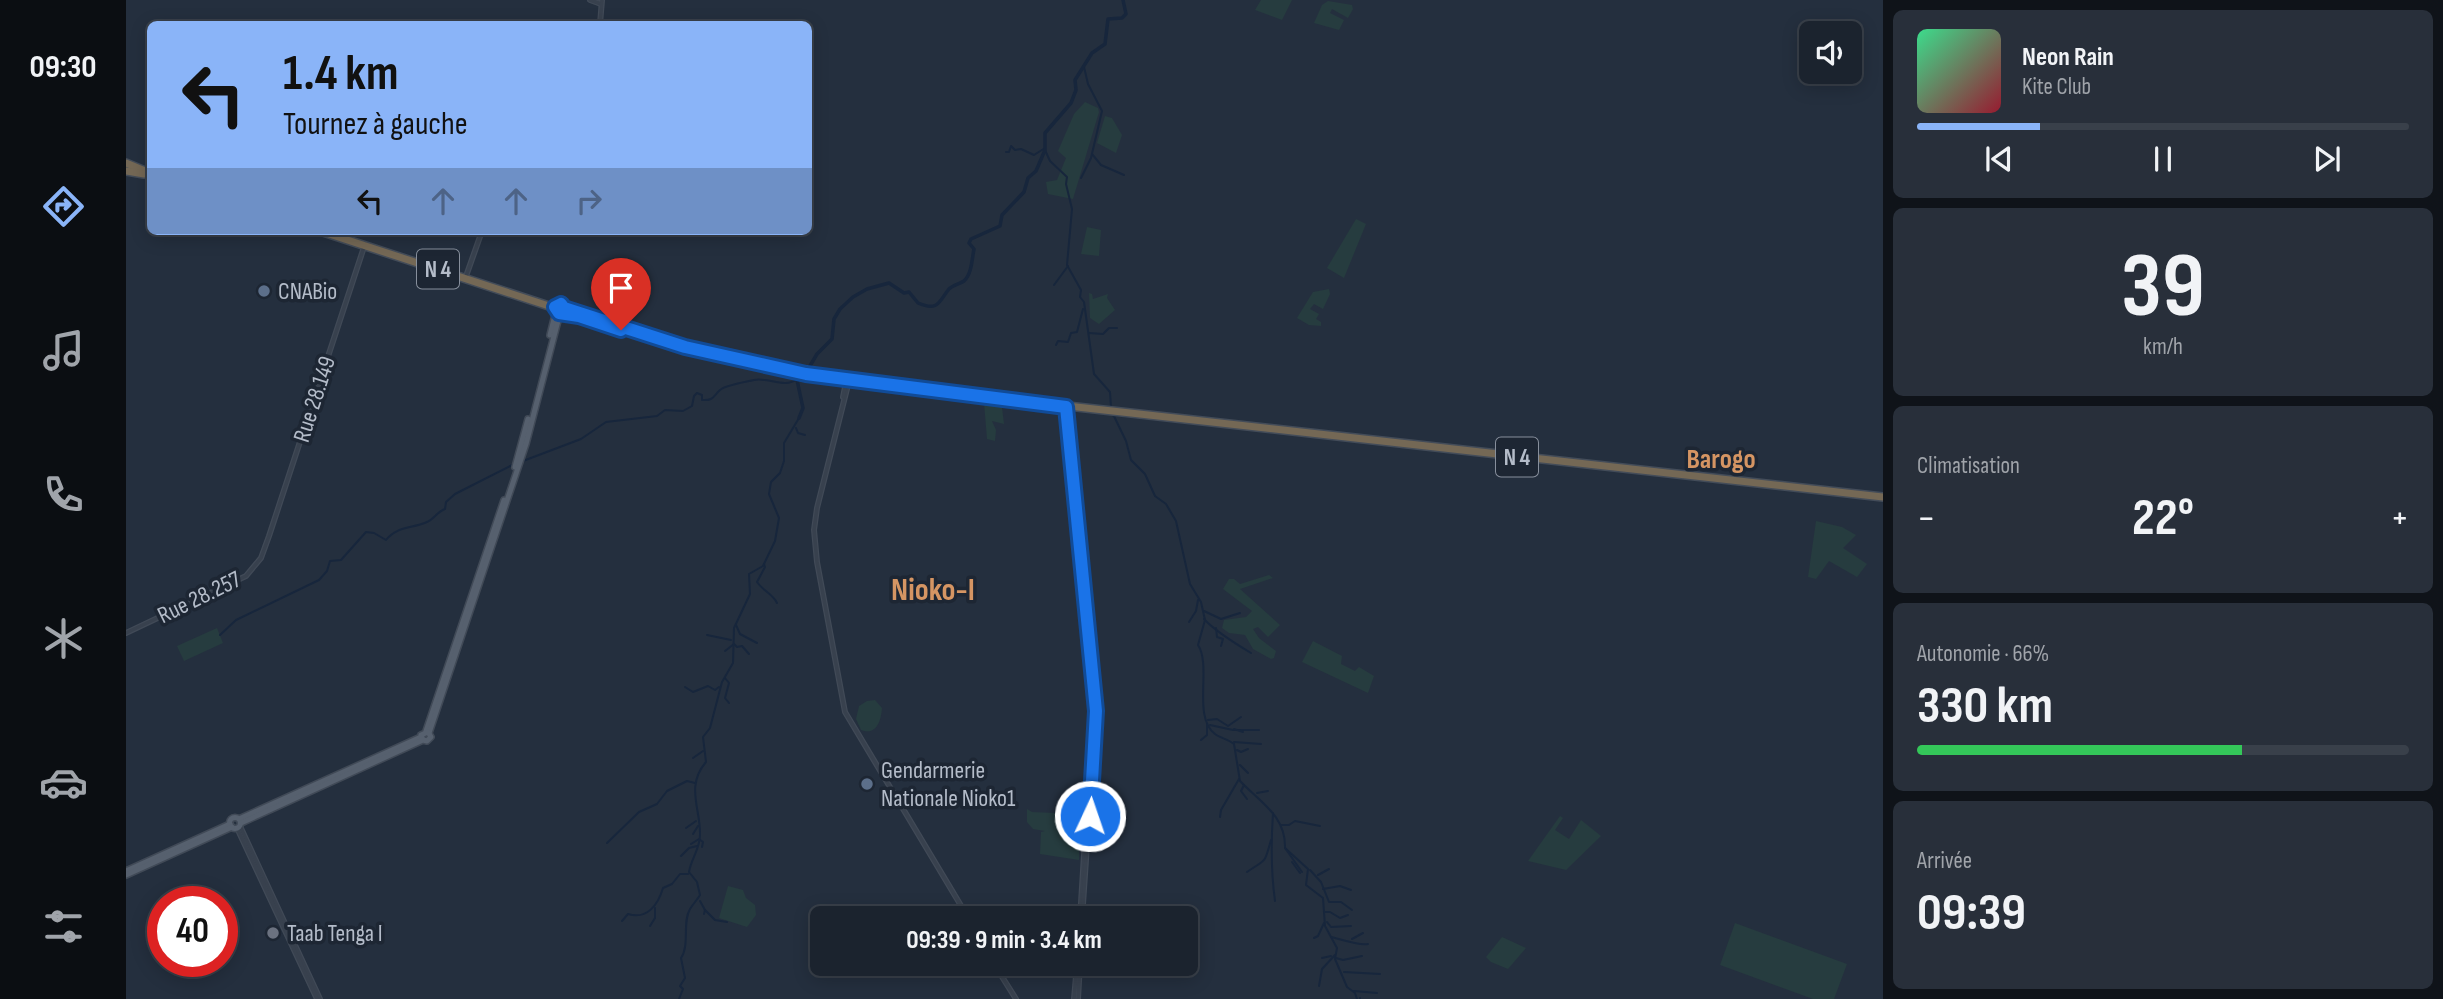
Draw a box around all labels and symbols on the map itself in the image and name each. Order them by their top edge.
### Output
road number: N 4 [417,250,459,288]
pin [591,258,651,330]
place label: CNABio [278,277,337,306]
marker: CNABio [256,283,272,299]
street label: Rue 28.149 [287,352,342,446]
road number: N 4 [1496,438,1538,477]
district label: Barogo [1686,443,1756,476]
street label: Rue 28.257 [153,565,246,630]
district label: Nioko-I [891,571,975,610]
place label: Gendarmerie Nationale Nioko1 [881,756,1016,813]
marker: Gendarmerie Nationale Nioko1 [859,776,875,792]
position arrow [1053,779,1127,853]
speed limit sign: 40 [147,886,238,977]
place label: Taab Tenga I [287,919,383,948]
marker: Taab Tenga I [265,925,281,941]

